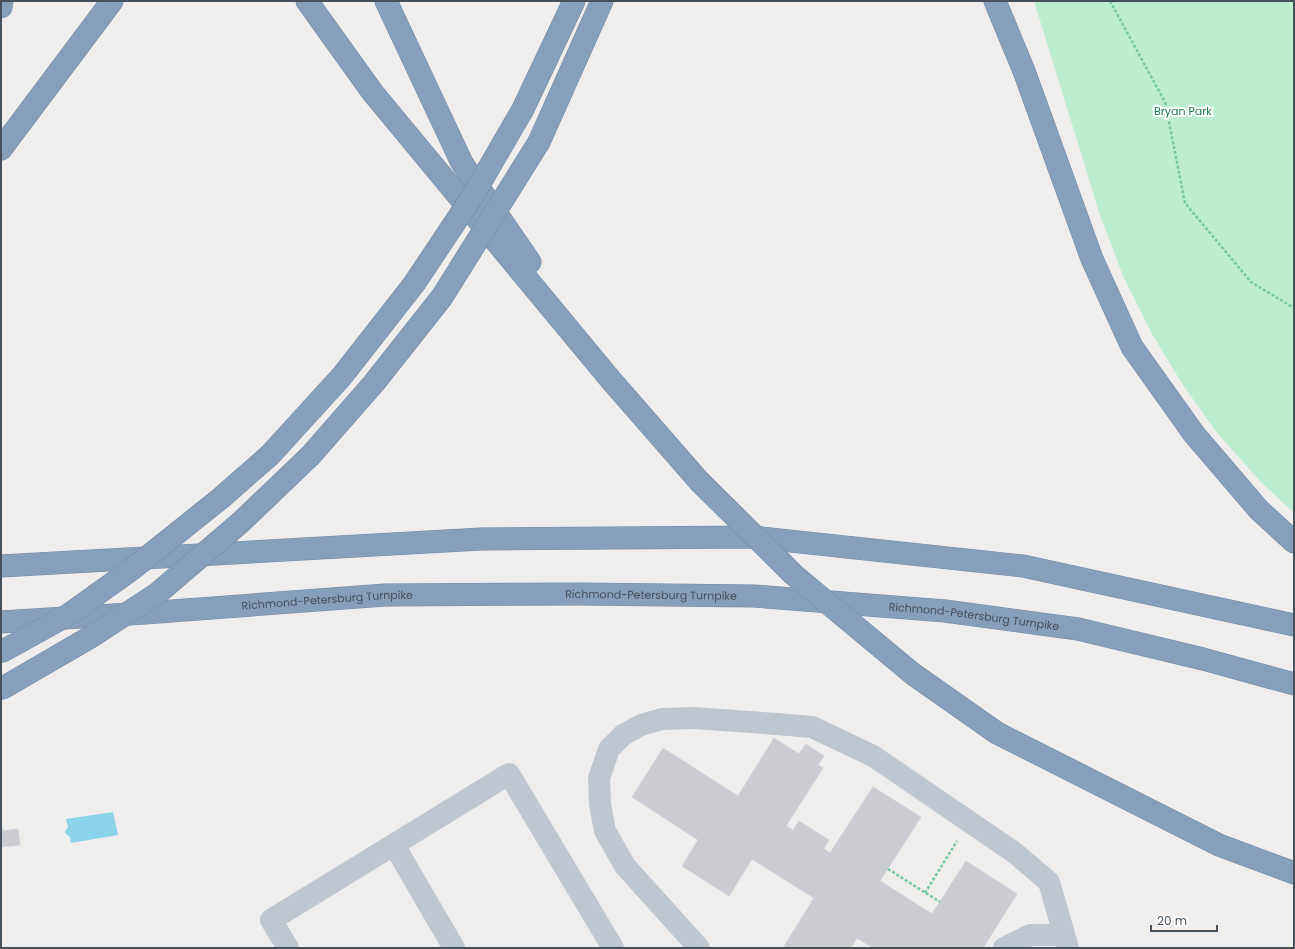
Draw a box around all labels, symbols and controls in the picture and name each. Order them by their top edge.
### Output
park label: Bryan Park [1154,103,1212,119]
street label: Richmond-Petersburg Turnpike [565,586,737,604]
street label: Richmond-Petersburg Turnpike [241,587,413,614]
street label: Richmond-Petersburg Turnpike [888,599,1061,634]
scale bar [1151,907,1217,933]
text: 20 m [1157,912,1187,929]

